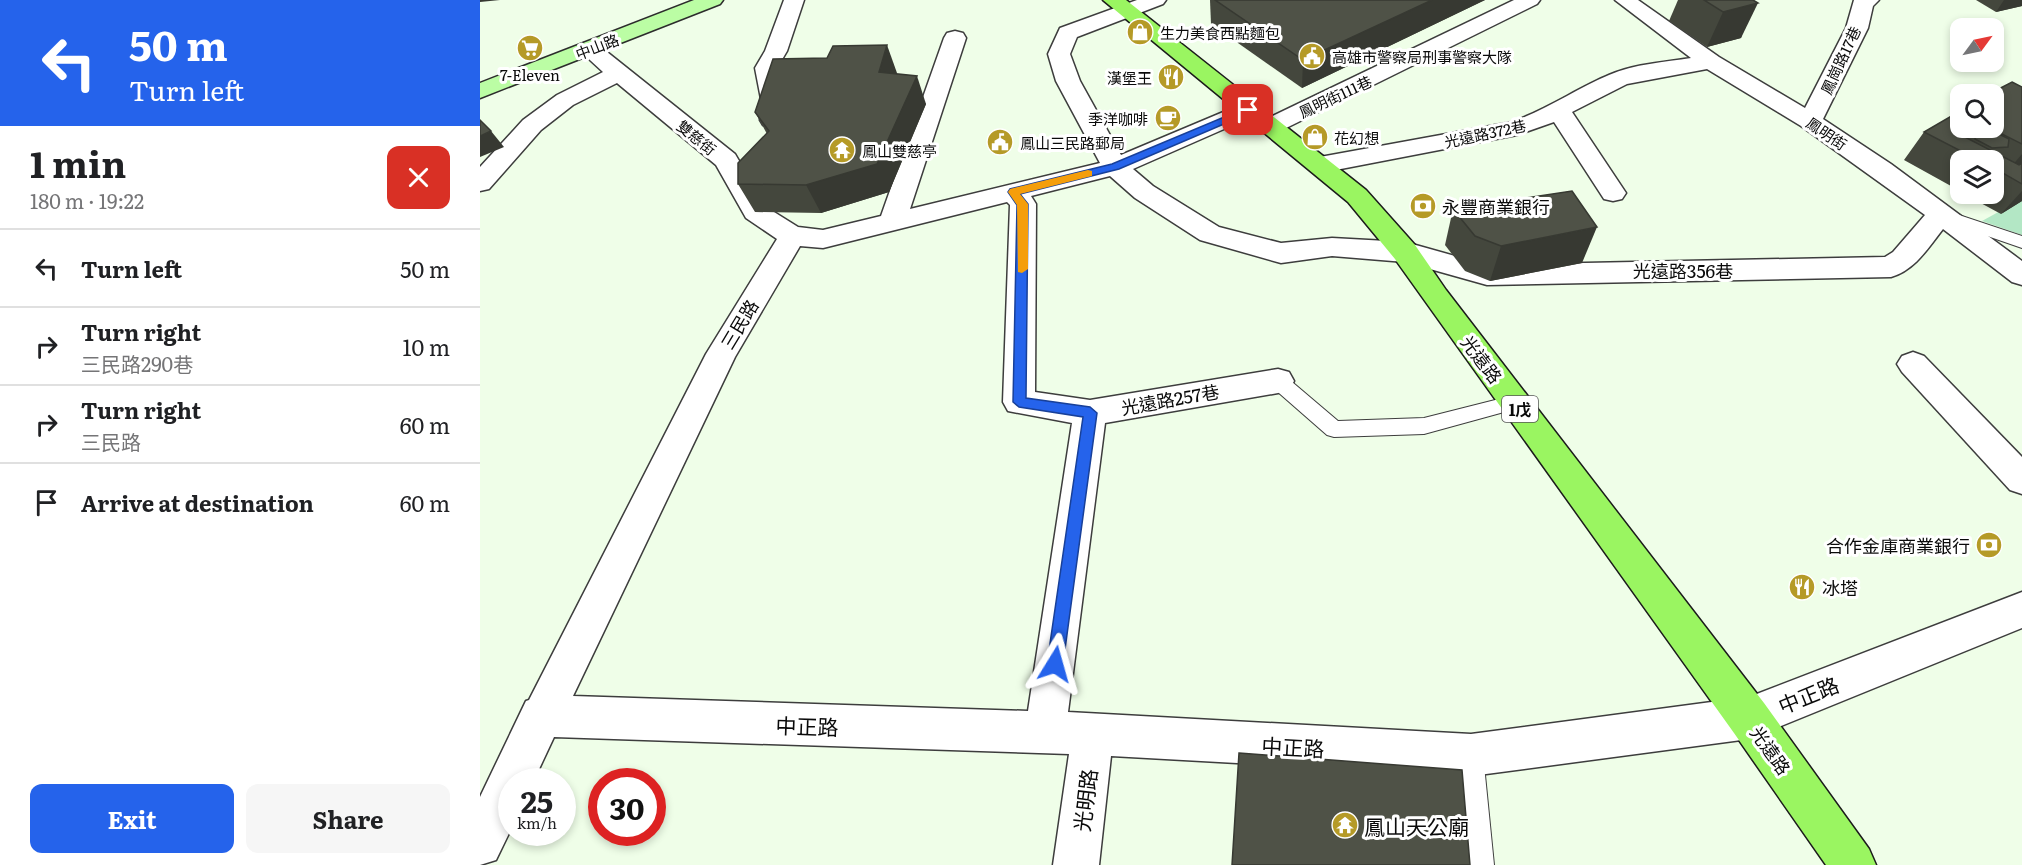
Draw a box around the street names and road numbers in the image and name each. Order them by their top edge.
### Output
street label: 鳳崗路17巷 [1814,22,1866,98]
street label: 中山路 [572,27,622,65]
street label: 鳳明街111巷 [1295,69,1375,123]
street label: 鳳明街 [1802,111,1852,155]
street label: 光遠路372巷 [1442,113,1528,153]
street label: 雙慈街 [672,114,722,160]
street label: 光遠路356巷 [1633,257,1733,284]
street label: 三民路 [714,294,764,354]
street label: 光遠路 [1455,329,1509,389]
street label: 光遠路257巷 [1119,377,1221,421]
road number: 1戊 [1502,396,1538,422]
street label: 中正路 [1773,668,1843,720]
street label: 中正路 [775,708,839,742]
street label: 光遠路 [1744,720,1798,780]
street label: 中正路 [1261,729,1325,763]
street label: 光明路 [1065,767,1103,833]

